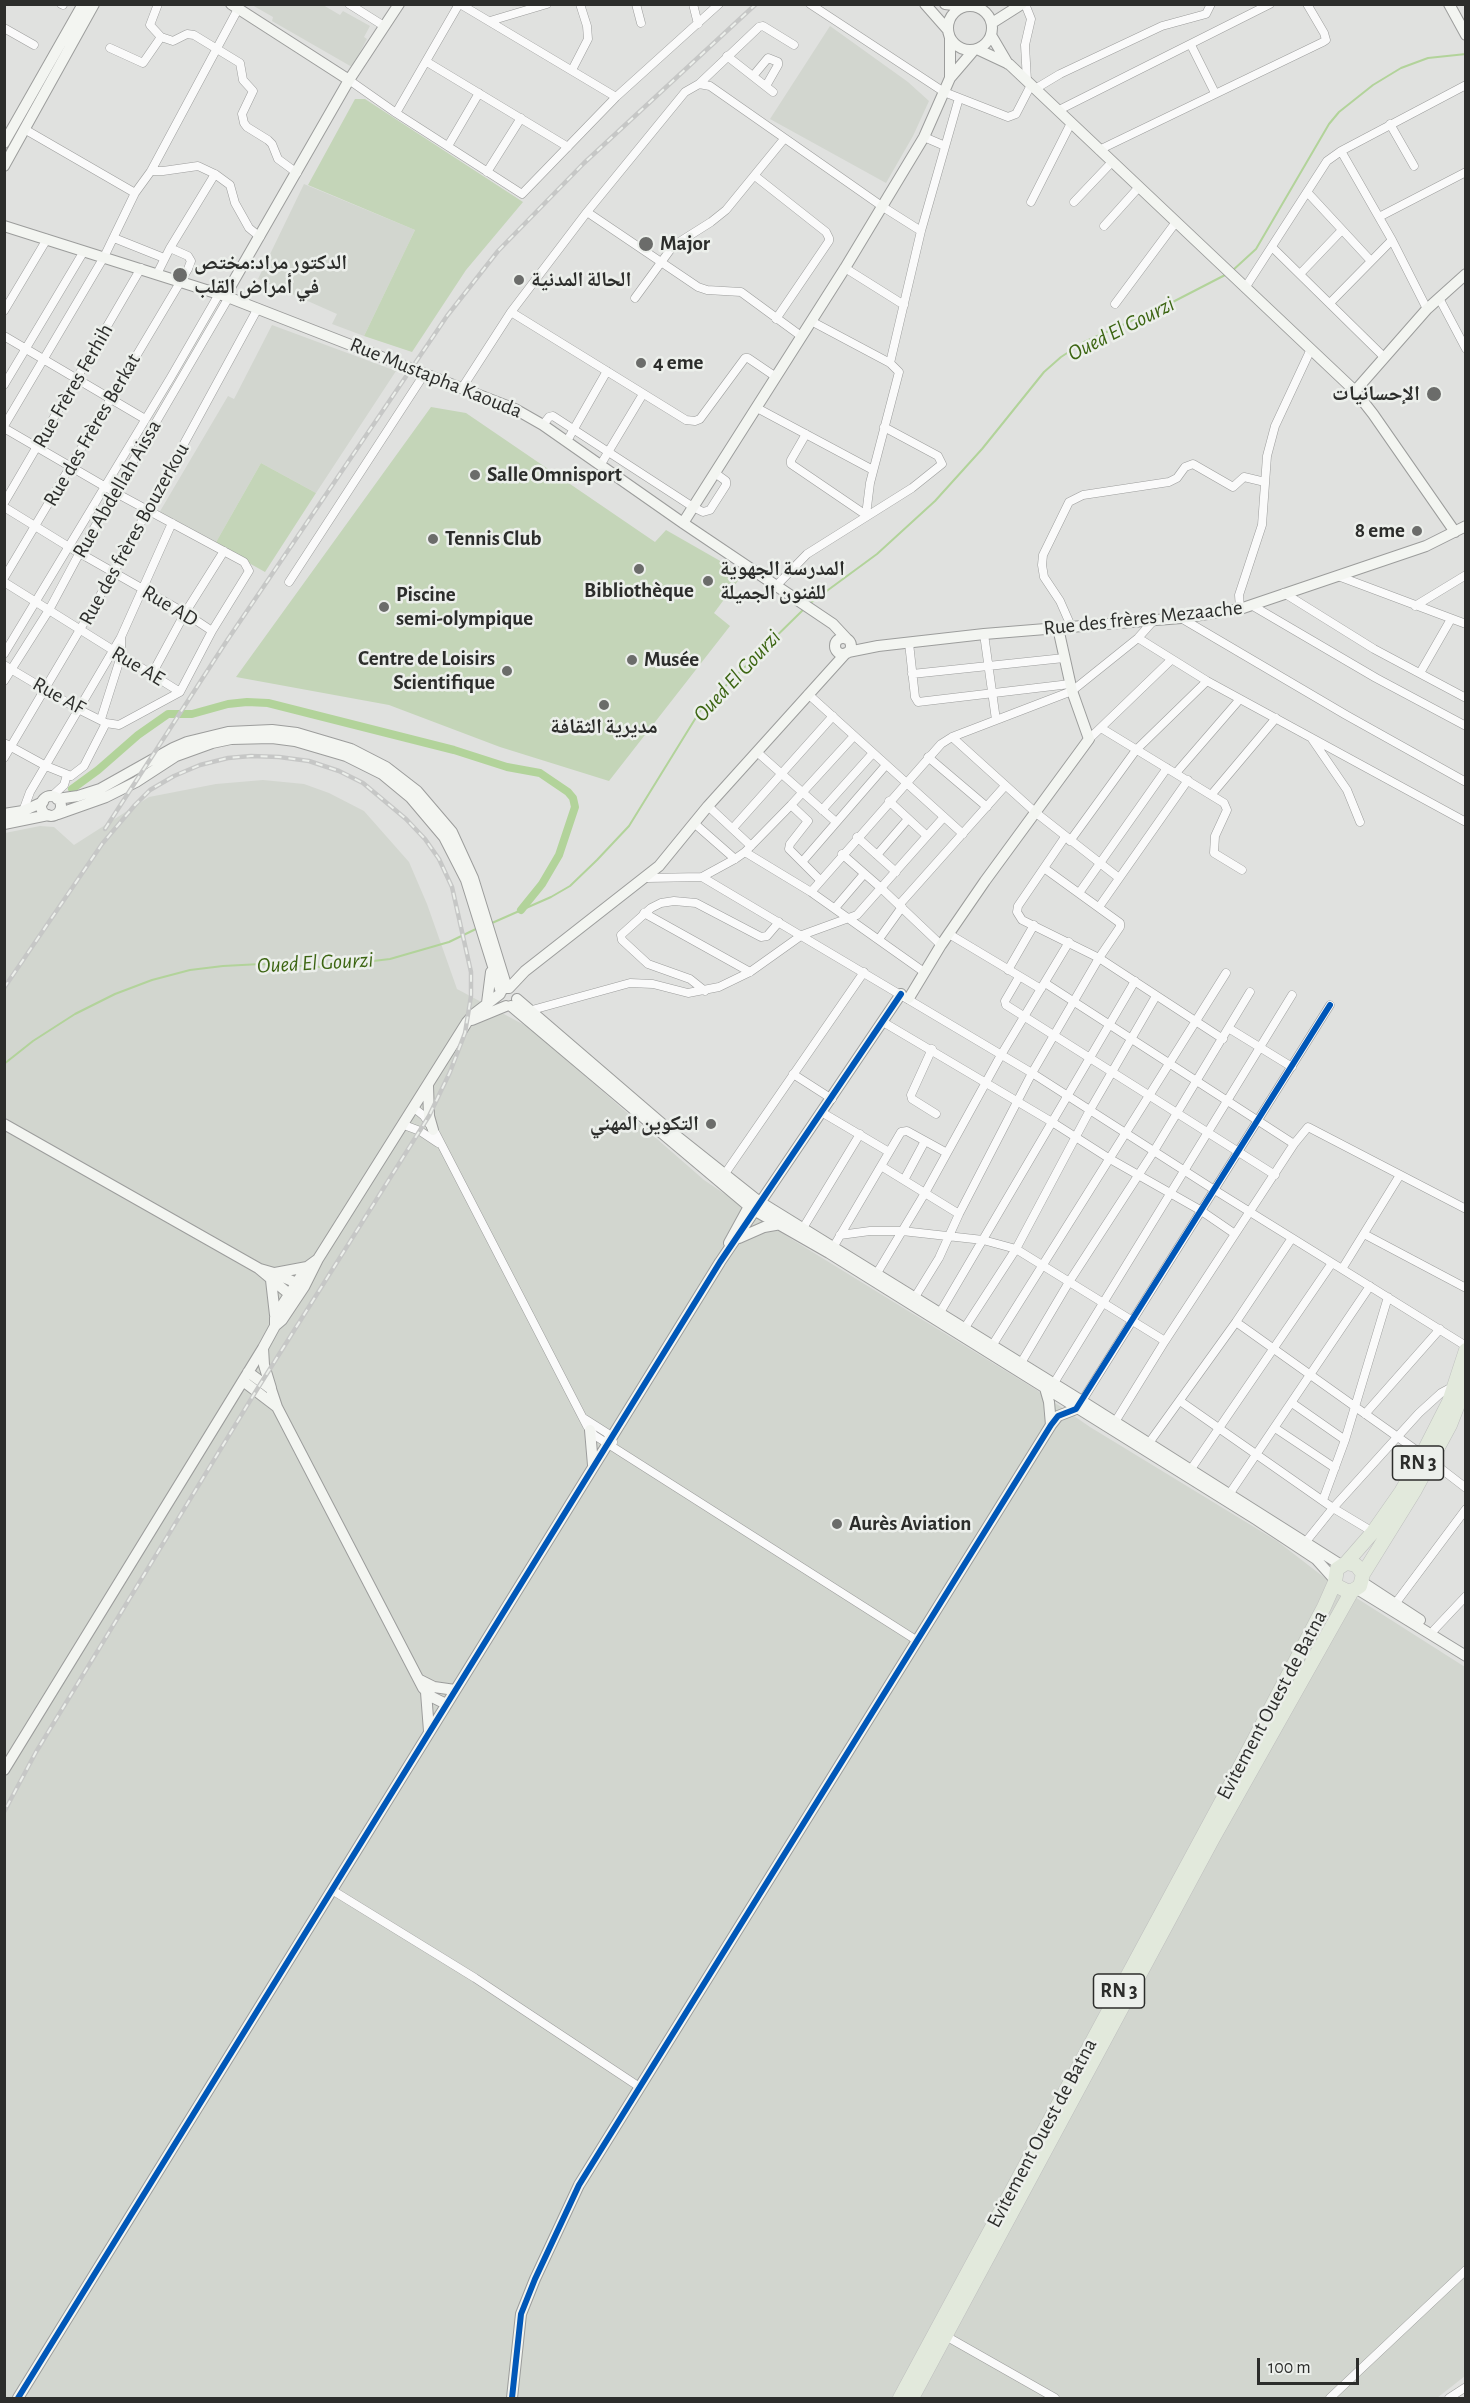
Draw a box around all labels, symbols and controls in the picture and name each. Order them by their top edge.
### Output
place label: Major [660,231,710,257]
marker: Major [637,235,655,253]
place label: الدكتور مراد:مختص في أمراض القلب [194,250,347,300]
marker: الدكتور مراد:مختص في أمراض القلب [171,266,189,284]
place label: الحالة المدنية [531,267,631,293]
marker: الحالة المدنية [512,273,526,287]
water label: Oued El Gourzi [1063,291,1179,367]
street label: Rue Frères Ferhih [27,319,119,453]
street label: Rue Mustapha Kaouda [346,332,526,424]
street label: Rue des Frères Berkat [38,349,146,511]
place label: 4 eme [653,350,704,376]
marker: 4 eme [634,356,648,370]
place label: الإحسانيات [1332,381,1420,407]
marker: الإحسانيات [1425,385,1443,403]
street label: Rue Abdellah Aissa [67,415,167,563]
street label: Rue des frères Bouzerkou [73,438,195,630]
place label: Salle Omnisport [487,462,622,488]
marker: Salle Omnisport [468,468,482,482]
place label: 8 eme [1355,518,1405,544]
marker: 8 eme [1410,524,1424,538]
place label: Tennis Club [445,526,541,552]
marker: Tennis Club [426,532,440,546]
place label: المدرسة الجهوية للفنون الجميلة [720,556,845,606]
marker: Bibliothèque [632,562,646,576]
marker: المدرسة الجهوية للفنون الجميلة [701,574,715,588]
place label: Bibliothèque [584,578,694,604]
street label: Rue AD [137,580,203,632]
place label: Piscine semi-olympique [396,582,533,632]
street label: Rue des frères Mezaache [1042,595,1244,641]
marker: Piscine semi-olympique [377,600,391,614]
water label: Oued El Gourzi [688,624,786,728]
street label: Rue AE [107,640,169,692]
place label: Centre de Loisirs Scientifique [358,646,495,696]
place label: Musée [644,647,699,673]
marker: Musée [625,653,639,667]
marker: Centre de Loisirs Scientifique [500,664,514,678]
street label: Rue AF [28,671,90,721]
marker: مديرية الثقافة [597,698,611,712]
place label: مديرية الثقافة [550,714,658,740]
water label: Oued El Gourzi [256,947,374,979]
place label: التكوين المهني [590,1111,699,1137]
marker: التكوين المهني [704,1117,718,1131]
road number: RN 3 [1392,1446,1444,1480]
place label: Aurès Aviation [849,1511,971,1537]
marker: Aurès Aviation [830,1517,844,1531]
street label: Evitement Ouest de Batna [1211,1606,1333,1804]
road number: RN 3 [1094,1974,1144,2008]
street label: Evitement Ouest de Batna [981,2034,1103,2232]
scale bar [1260,2346,1362,2384]
text: 100 m [1268,2359,1311,2377]

